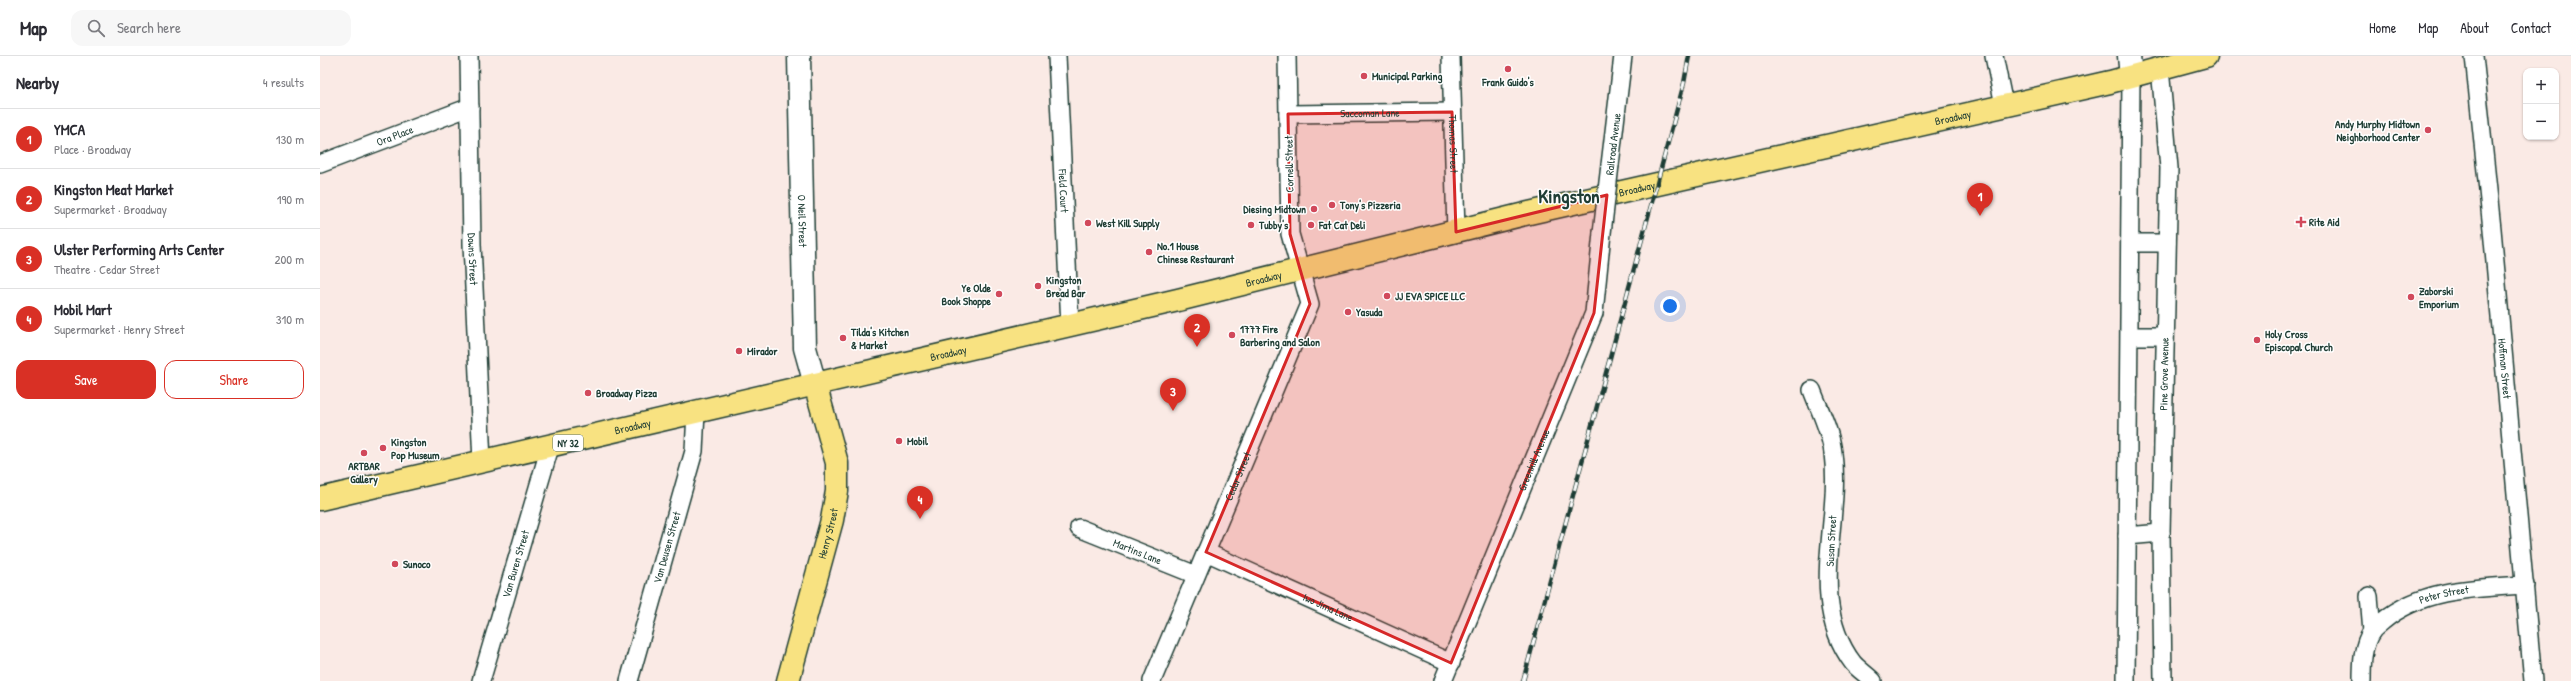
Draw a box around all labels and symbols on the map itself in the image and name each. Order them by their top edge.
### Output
marker: Frank Guido's [1503,64,1513,74]
place label: Municipal Parking [1372,69,1442,84]
marker: Municipal Parking [1359,71,1369,81]
place label: Frank Guido's [1481,75,1535,89]
street label: Saccoman Lane [1340,106,1400,120]
street label: Broadway [1933,106,1973,128]
street label: Railroad Avenue [1602,112,1624,176]
street label: Thomas Street [1446,115,1461,174]
place label: Andy Murphy Midtown Neighborhood Center [2335,117,2421,145]
street label: Ora Place [374,122,416,149]
marker: Andy Murphy Midtown Neighborhood Center [2423,125,2433,135]
street label: Cornell Street [1282,135,1296,193]
street label: Field Court [1055,168,1072,213]
street label: Broadway [1617,178,1657,200]
district label: Kingston [1538,183,1600,210]
pin: 1 [1967,183,1993,216]
street label: O Neil Street [795,195,810,248]
place label: Tony's Pizzeria [1339,198,1401,213]
marker: Tony's Pizzeria [1327,200,1337,210]
place label: Diesing Midtown [1243,202,1306,217]
marker: Diesing Midtown [1309,204,1319,214]
place label: Rite Aid [2309,215,2340,229]
place label: West Kill Supply [1096,216,1160,231]
marker: Rite Aid [2296,217,2306,227]
marker: West Kill Supply [1083,218,1093,228]
place label: Tubby's [1258,218,1289,233]
place label: Fat Cat Deli [1318,218,1365,232]
marker: Tubby's [1246,220,1256,230]
marker: Fat Cat Deli [1306,220,1316,230]
street label: Downs Street [465,233,481,286]
place label: No.1 House Chinese Restaurant [1157,239,1235,266]
marker: No.1 House Chinese Restaurant [1144,247,1154,257]
street label: Broadway [1244,267,1284,290]
place label: Kingston Bread Bar [1046,273,1086,300]
place label: Ye Olde Book Shoppe [942,281,992,309]
marker: Kingston Bread Bar [1033,281,1043,291]
place label: Zaborski Emporium [2419,284,2460,312]
marker: Ye Olde Book Shoppe [994,289,1004,299]
place label: JJ EVA SPICE LLC [1395,289,1465,303]
marker: JJ EVA SPICE LLC [1382,291,1392,301]
marker: Zaborski Emporium [2406,292,2416,302]
your location [1660,296,1680,316]
place label: Yasuda [1355,305,1383,319]
marker: Yasuda [1343,307,1353,317]
pin: 2 [1184,314,1210,347]
place label: 1777 Fire Barbering and Salon [1240,322,1320,350]
place label: Tilda's Kitchen & Market [850,325,909,352]
place label: Holy Cross Episcopal Church [2265,327,2333,355]
marker: 1777 Fire Barbering and Salon [1227,330,1237,340]
marker: Tilda's Kitchen & Market [838,333,848,343]
marker: Holy Cross Episcopal Church [2252,335,2262,345]
street label: Pine Grove Avenue [2156,337,2172,411]
street label: Hoffman Street [2495,338,2514,399]
street label: Broadway [929,342,968,364]
place label: Mirador [747,344,778,358]
marker: Mirador [734,346,744,356]
pin: 3 [1160,378,1186,411]
place label: Broadway Pizza [596,386,658,401]
marker: Broadway Pizza [583,388,593,398]
street label: Broadway [613,415,653,437]
street label: Greenkill Avenue [1515,426,1553,493]
place label: Mobil [907,434,929,448]
place label: Kingston Pop Museum [391,435,440,463]
road number: NY 32 [553,435,583,451]
marker: Mobil [894,436,904,446]
marker: Kingston Pop Museum [378,443,388,453]
marker: ARTBAR Gallery [359,448,369,458]
street label: Cedar Street [1221,450,1254,503]
place label: ARTBAR Gallery [348,459,380,487]
pin: 4 [907,486,933,519]
street label: Henry Street [815,507,841,560]
street label: Van Deusen Street [650,510,684,585]
street label: Susan Street [1823,515,1839,567]
street label: Van Buren Street [499,528,532,599]
street label: Martins Lane [1111,535,1164,568]
place label: Sunoco [403,557,431,571]
marker: Sunoco [390,559,400,569]
street label: Peter Street [2417,582,2470,607]
street label: Iwo Jima Lane [1301,590,1356,625]

